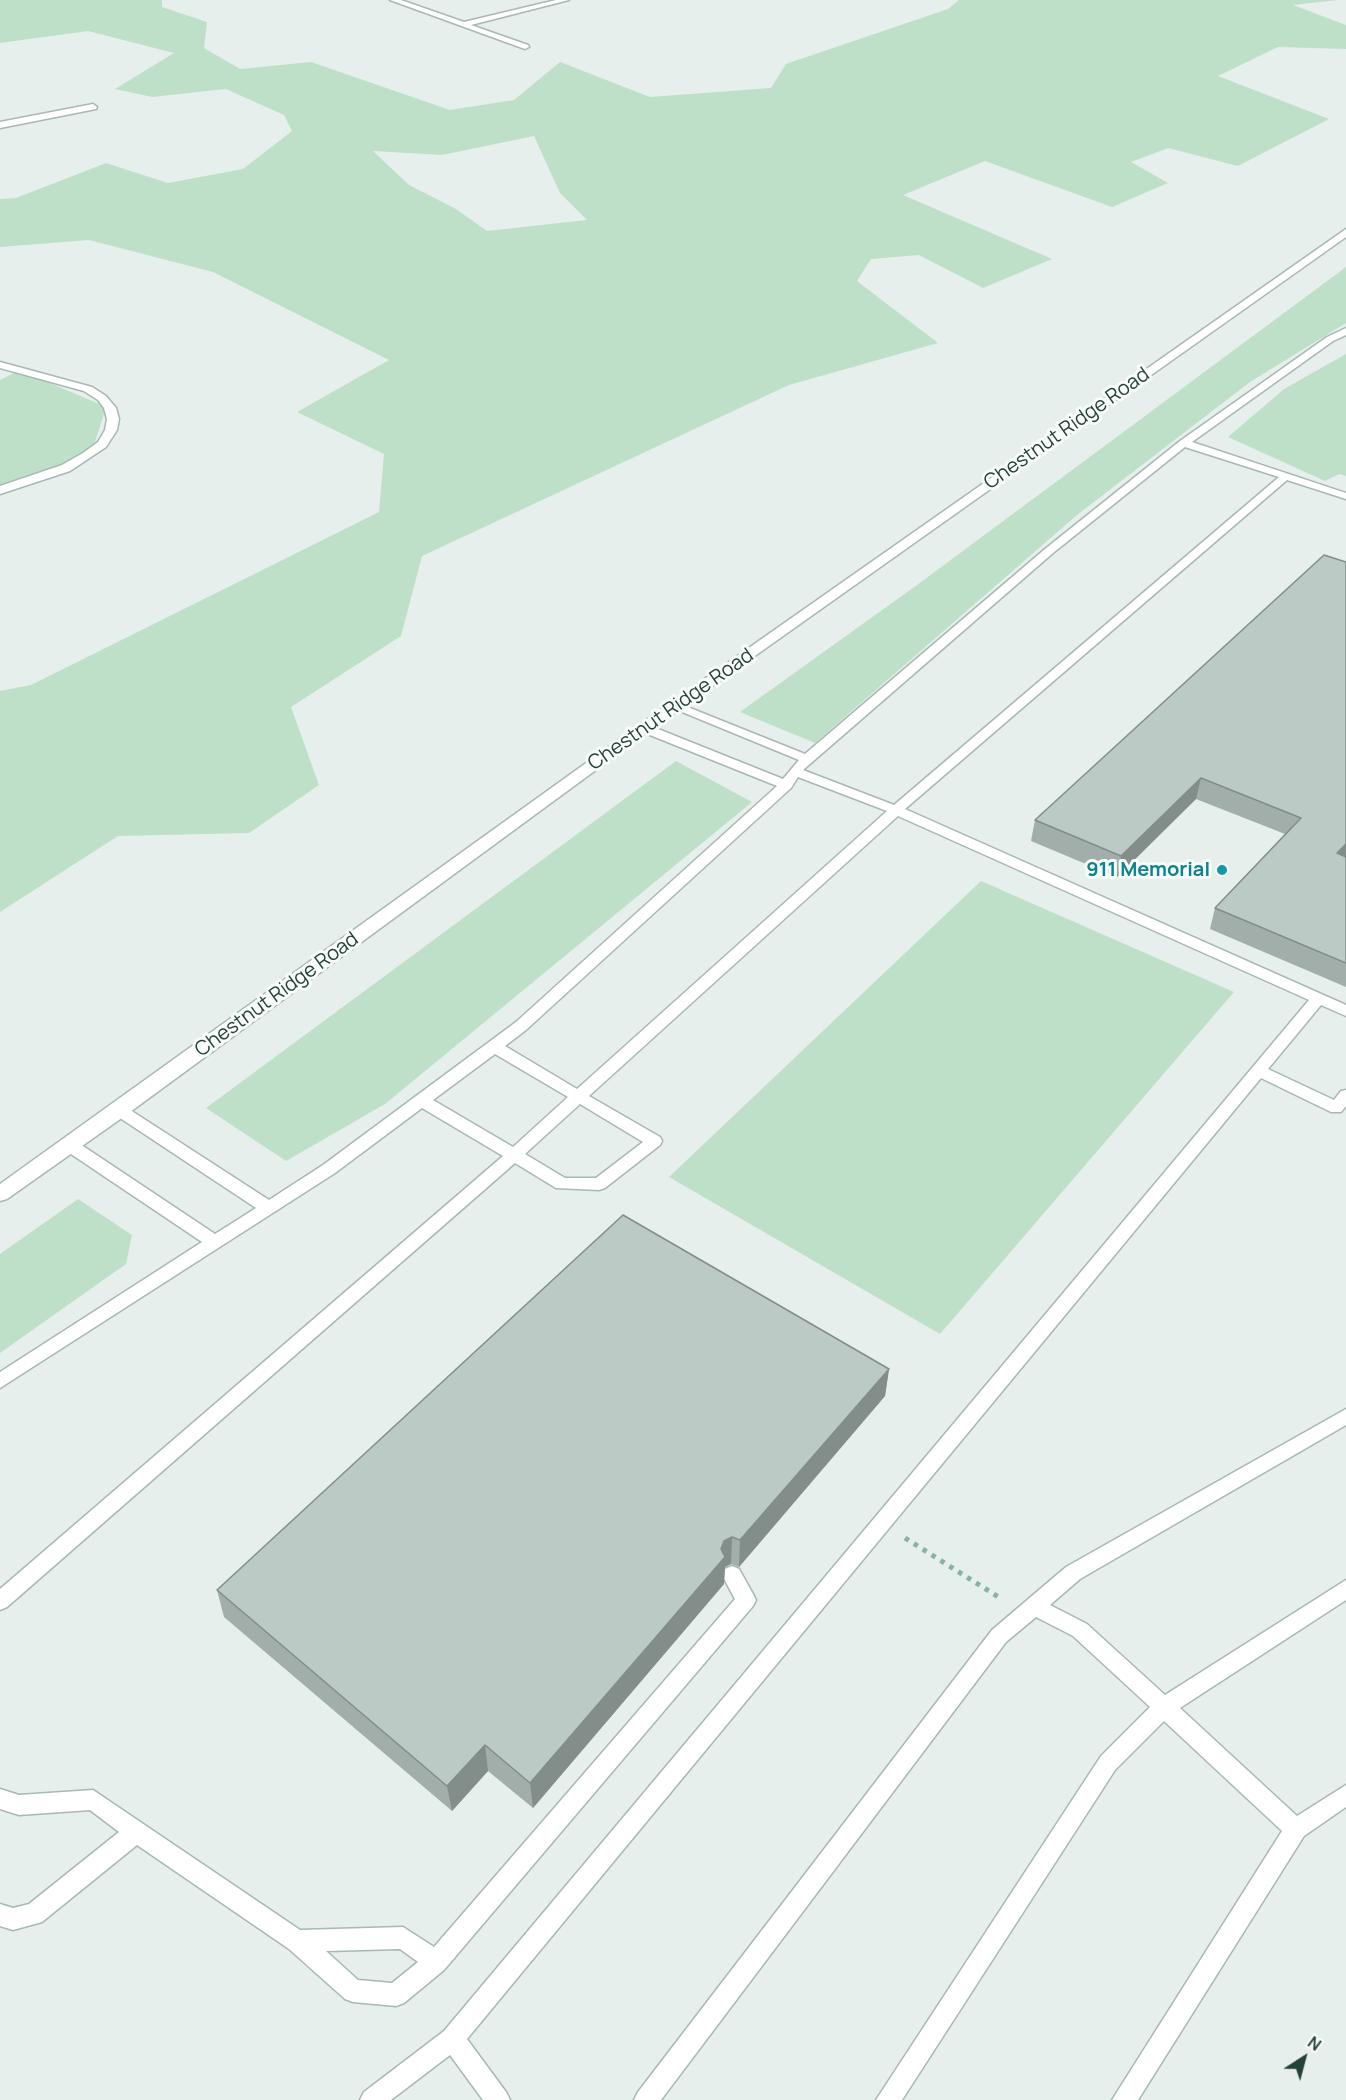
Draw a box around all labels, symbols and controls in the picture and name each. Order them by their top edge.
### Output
street label: Chestnut Ridge Road [980,363,1154,495]
street label: Chestnut Ridge Road [584,644,758,776]
place label: 911 Memorial [1086,858,1210,882]
marker: 911 Memorial [1215,863,1229,877]
street label: Chestnut Ridge Road [191,928,363,1062]
north arrow [1274,2028,1334,2088]
text: N [1303,2031,1326,2056]

